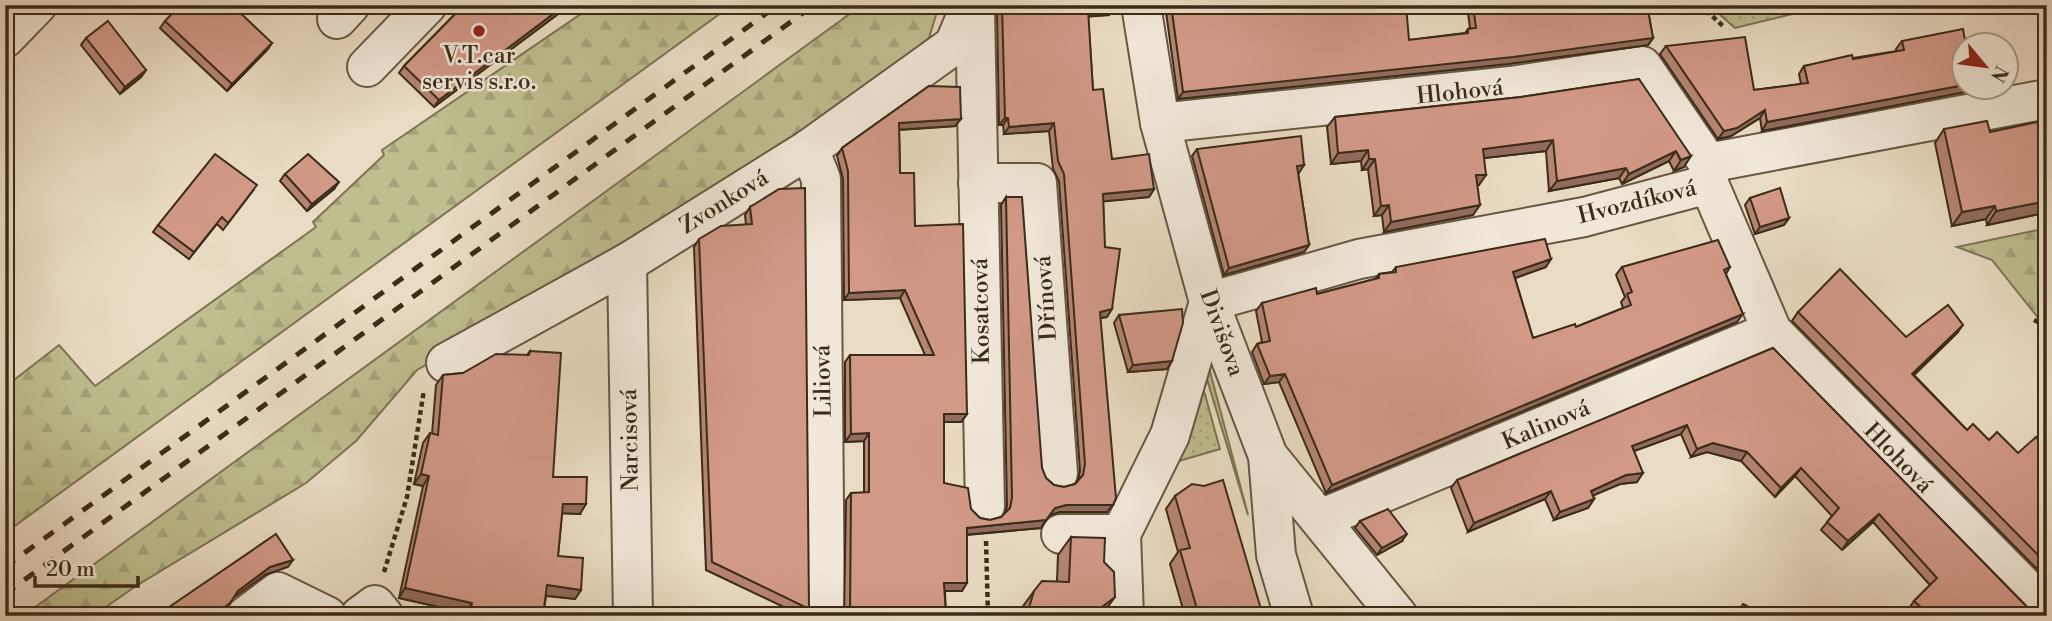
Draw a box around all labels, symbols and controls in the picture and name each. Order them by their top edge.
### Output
marker: V.T.car servis s.r.o. [471,23,487,39]
north arrow [1951,32,2021,102]
place label: V.T.car servis s.r.o. [422,42,536,96]
text: N [1985,61,2013,86]
street label: Hlohová [1415,73,1505,110]
street label: Zvonková [675,164,774,240]
street label: Hvozdíková [1575,174,1700,230]
street label: Dřínová [1029,254,1063,341]
street label: Kosatcová [966,257,996,364]
street label: Divišova [1193,286,1251,380]
street label: Liliová [808,344,838,418]
street label: Narcisová [615,388,645,492]
street label: Kalinová [1498,394,1595,456]
street label: Hlohová [1858,417,1939,499]
scale bar [35,544,138,588]
text: 20 m [46,557,95,583]

